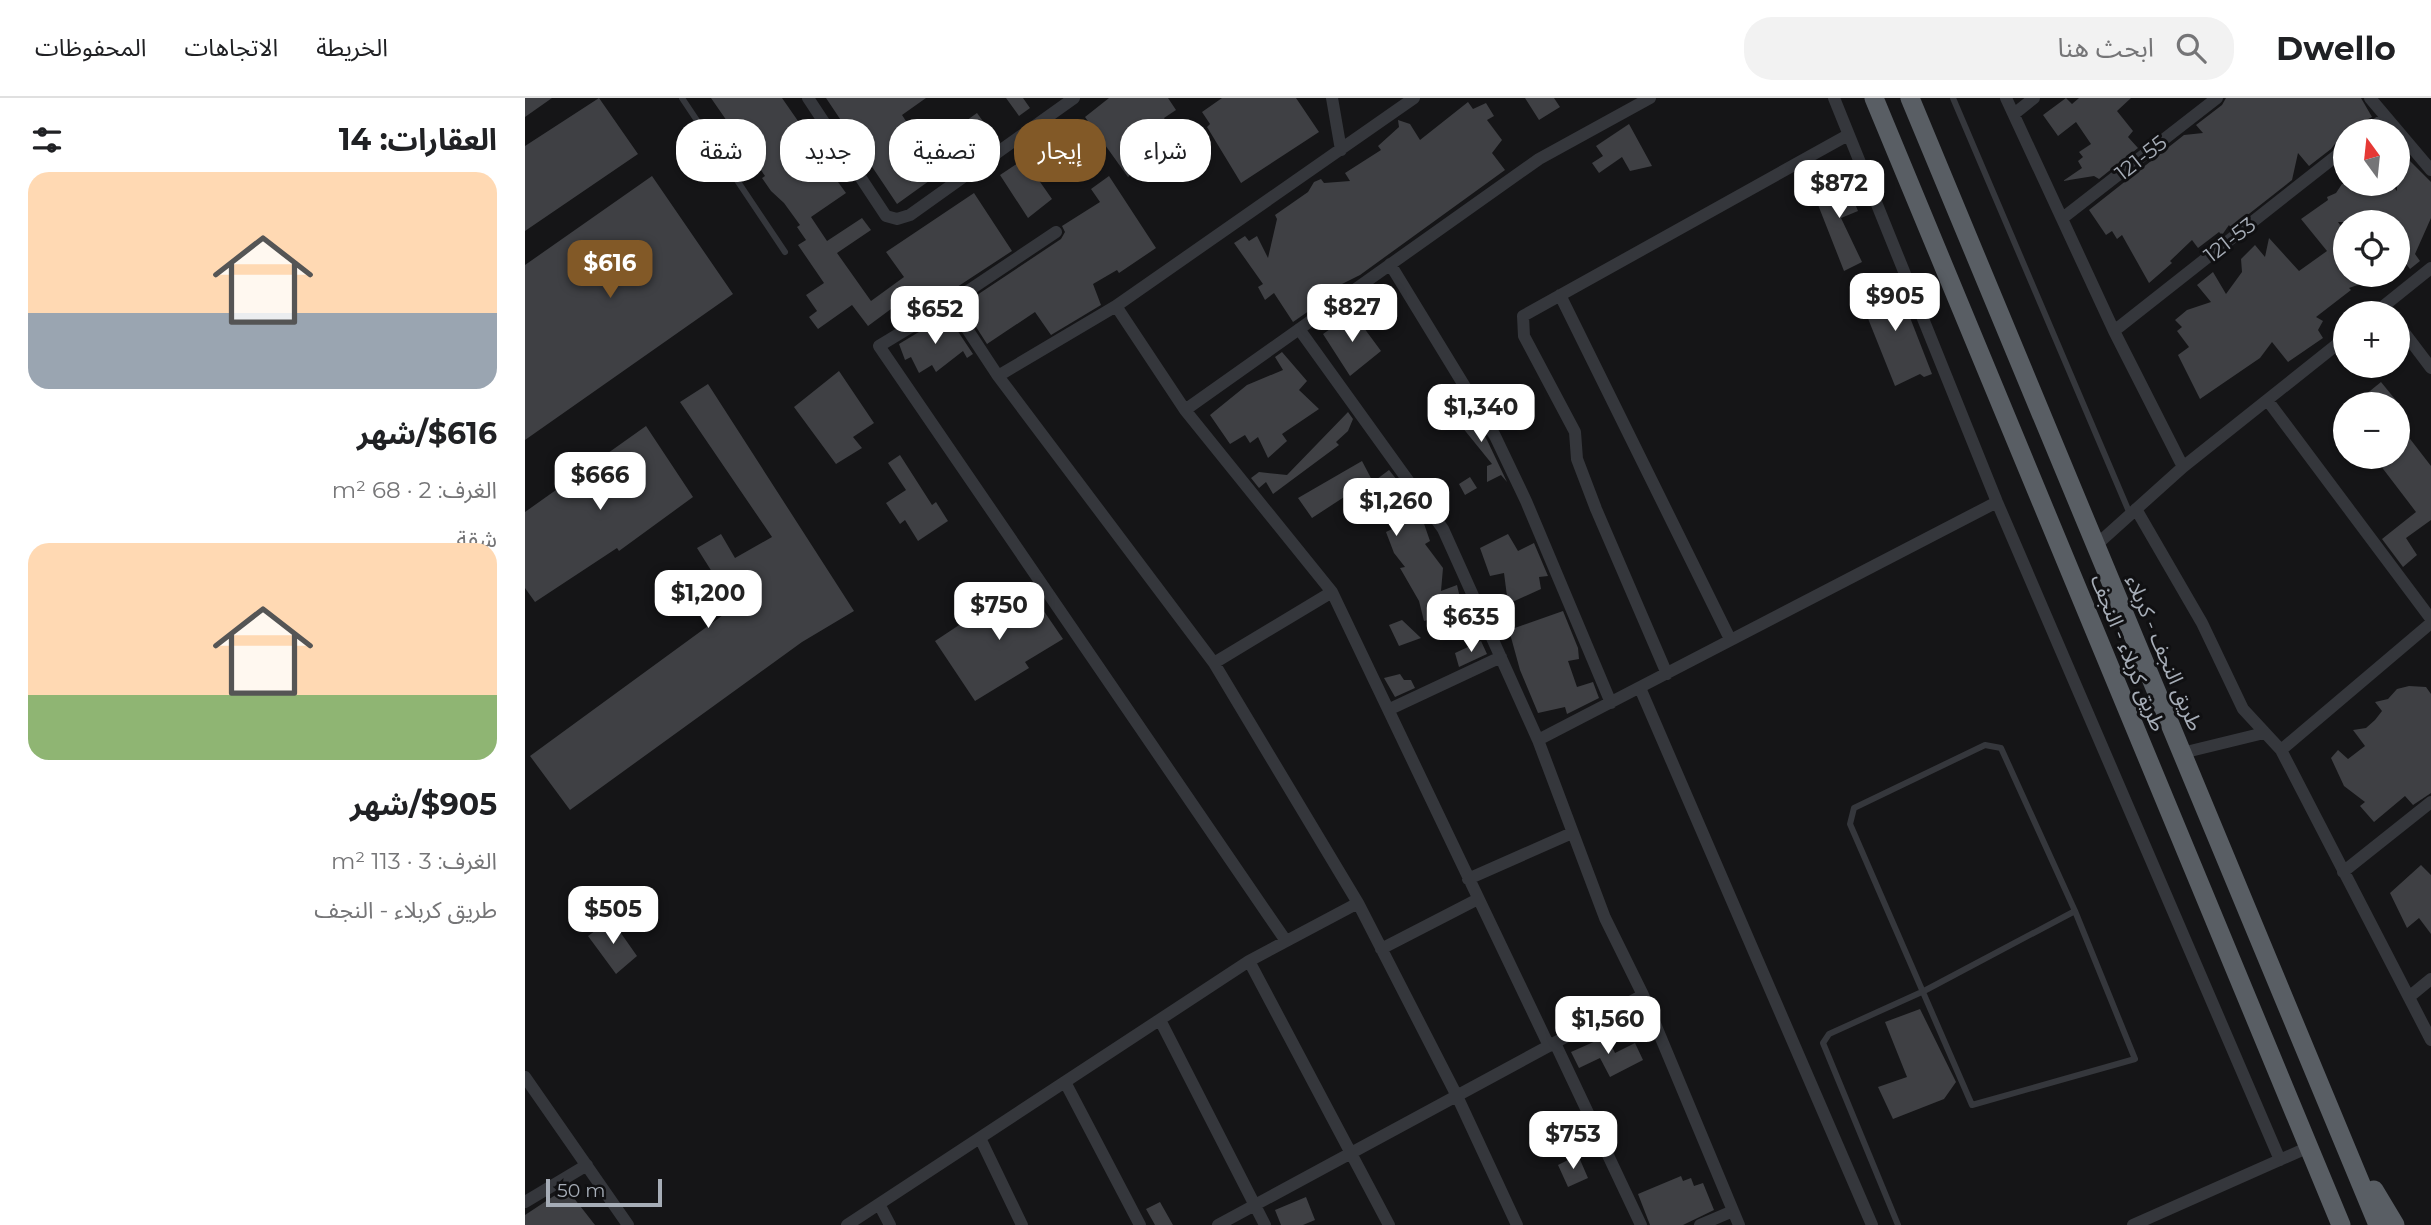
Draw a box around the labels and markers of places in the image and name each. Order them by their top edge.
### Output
pin: $872 [1798,160,1880,220]
pin: $616 [569,240,651,300]
pin: $905 [1854,274,1936,333]
pin: $827 [1311,285,1393,344]
pin: $652 [894,286,976,346]
pin: $1,340 [1424,384,1538,444]
pin: $666 [559,452,641,512]
pin: $1,260 [1339,478,1453,538]
pin: $1,200 [651,570,765,630]
pin: $750 [958,582,1040,642]
pin: $635 [1430,594,1512,654]
pin: $505 [572,886,654,946]
pin: $1,560 [1551,996,1665,1056]
pin: $753 [1532,1112,1614,1171]

